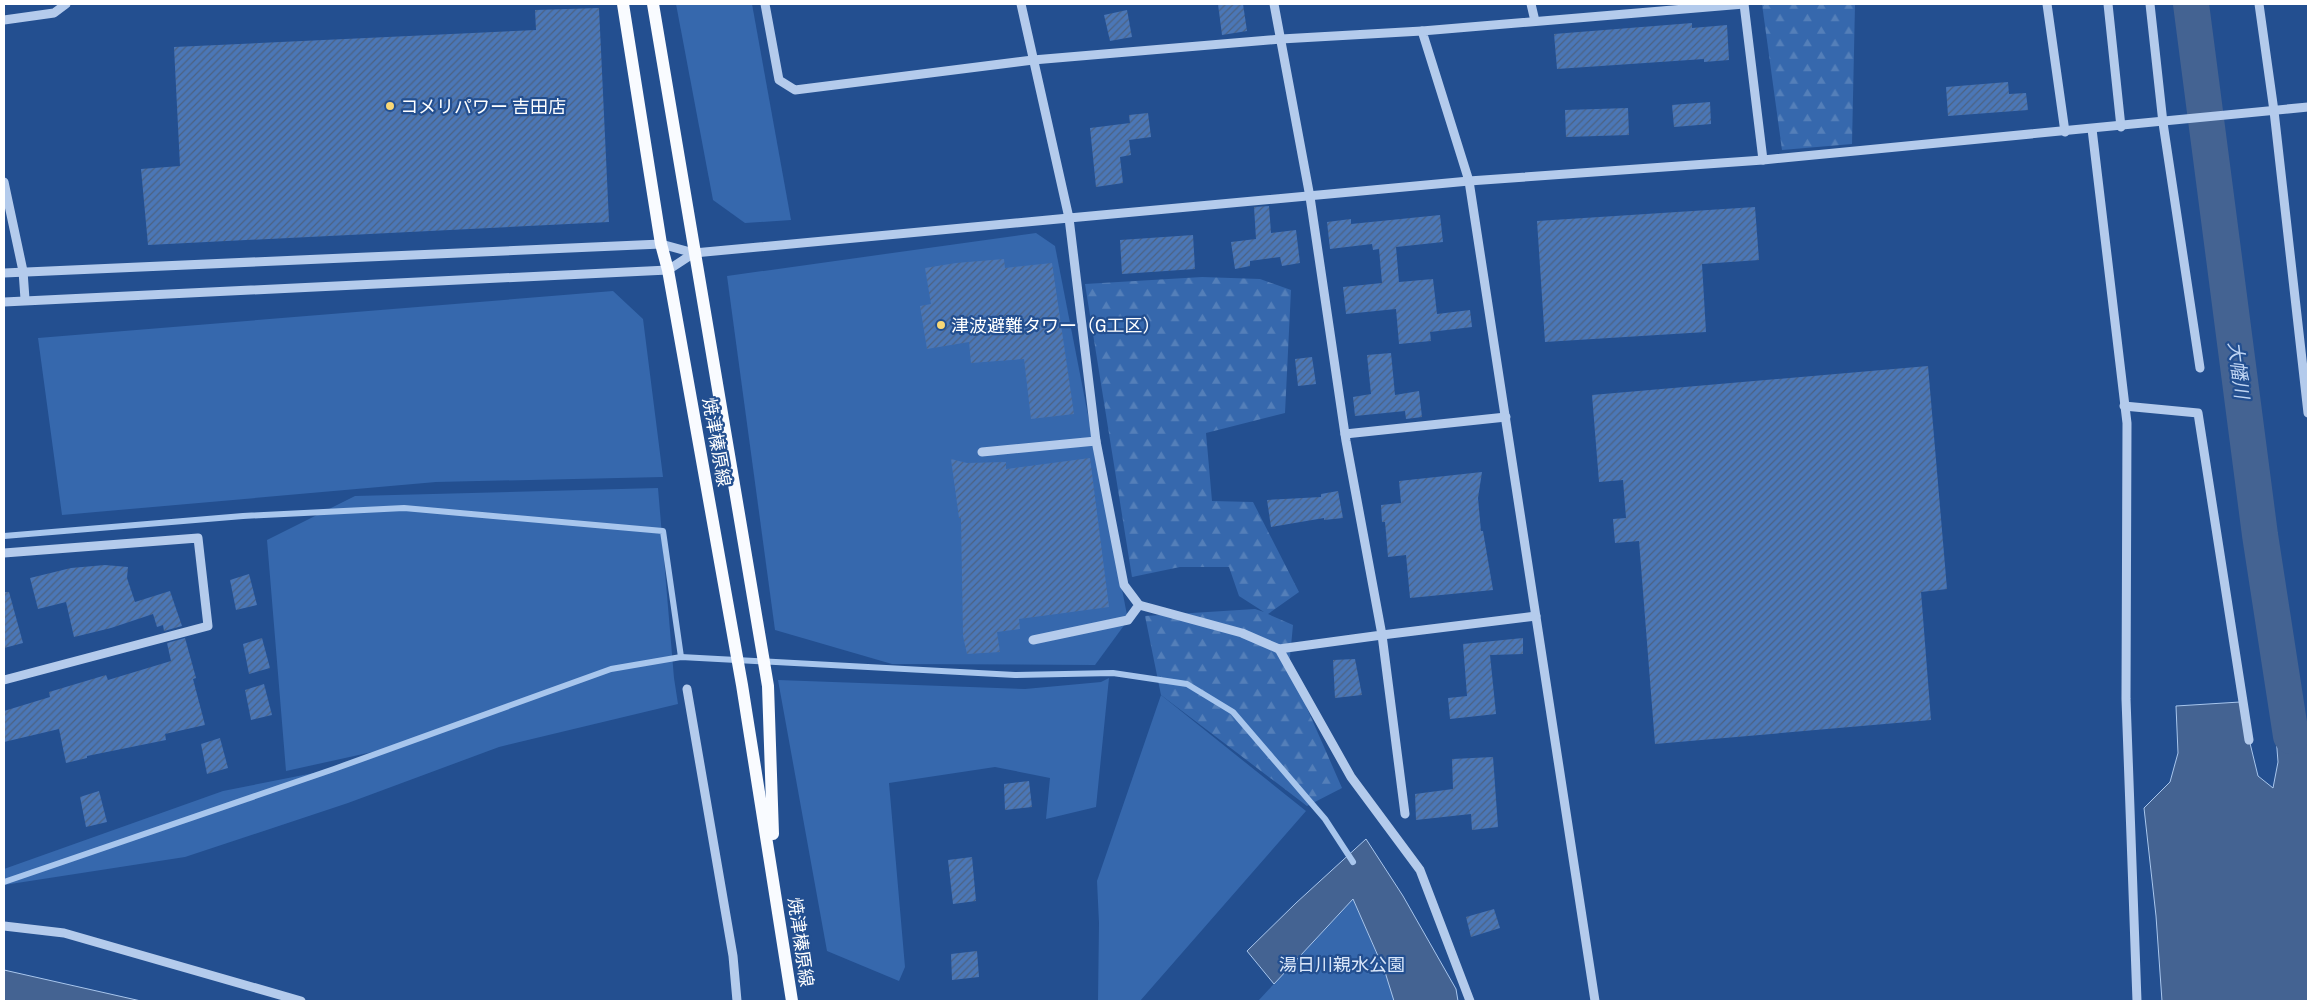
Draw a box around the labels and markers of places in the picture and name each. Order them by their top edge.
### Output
place label: コメリパワー 吉田店 [400,94,566,119]
marker: コメリパワー 吉田店 [384,100,396,112]
place label: 津波避難タワー（G工区） [951,313,1160,338]
marker: 津波避難タワー（G工区） [935,319,947,331]

